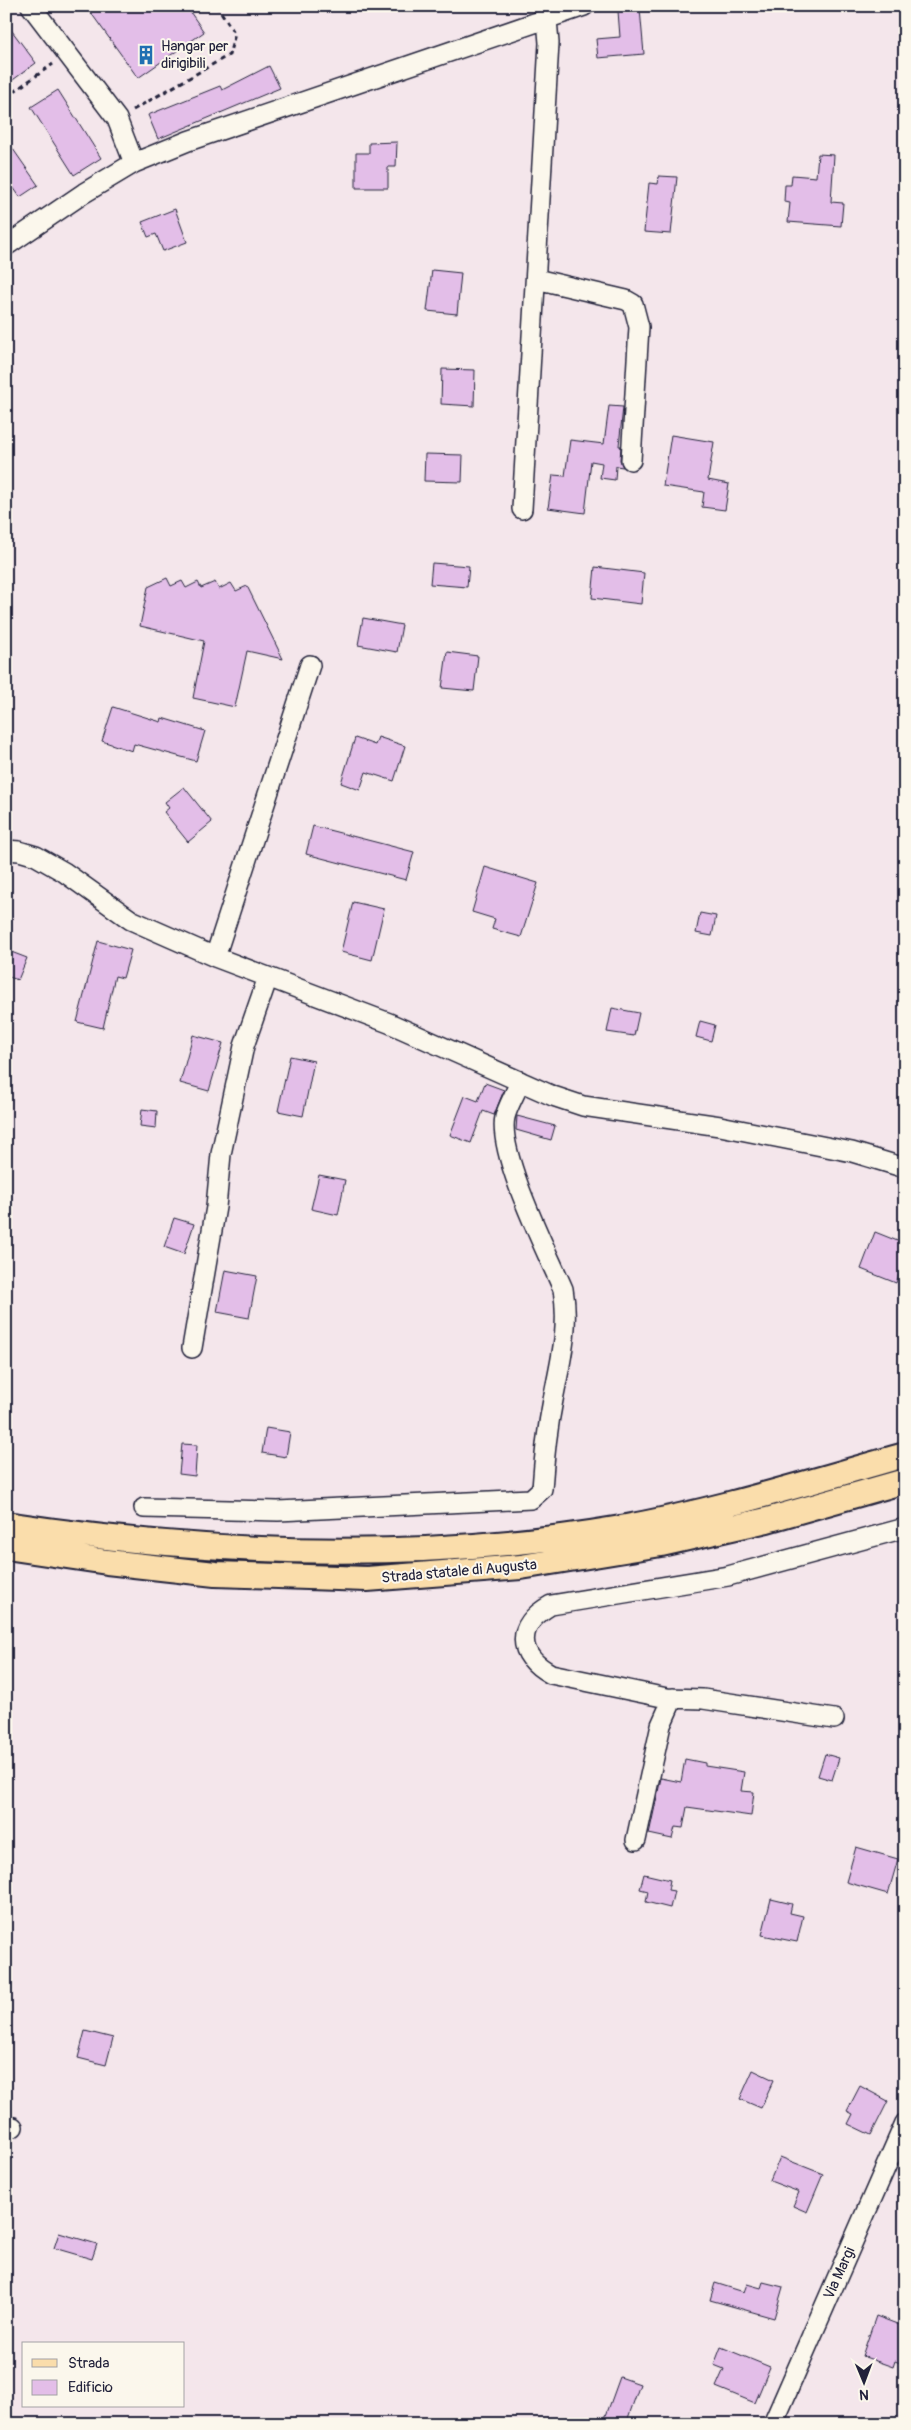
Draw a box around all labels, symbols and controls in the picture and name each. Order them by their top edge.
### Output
place label: Hangar per dirigibili [161,37,229,73]
building icon: Hangar per dirigibili [135,44,157,66]
street label: Strada statale di Augusta [381,1555,538,1588]
street label: Via Margi [820,2244,860,2302]
legend [22,2342,185,2408]
text: Strada [68,2354,109,2373]
north arrow [838,2358,888,2408]
text: Edificio [68,2378,113,2397]
text: N [859,2386,869,2403]

